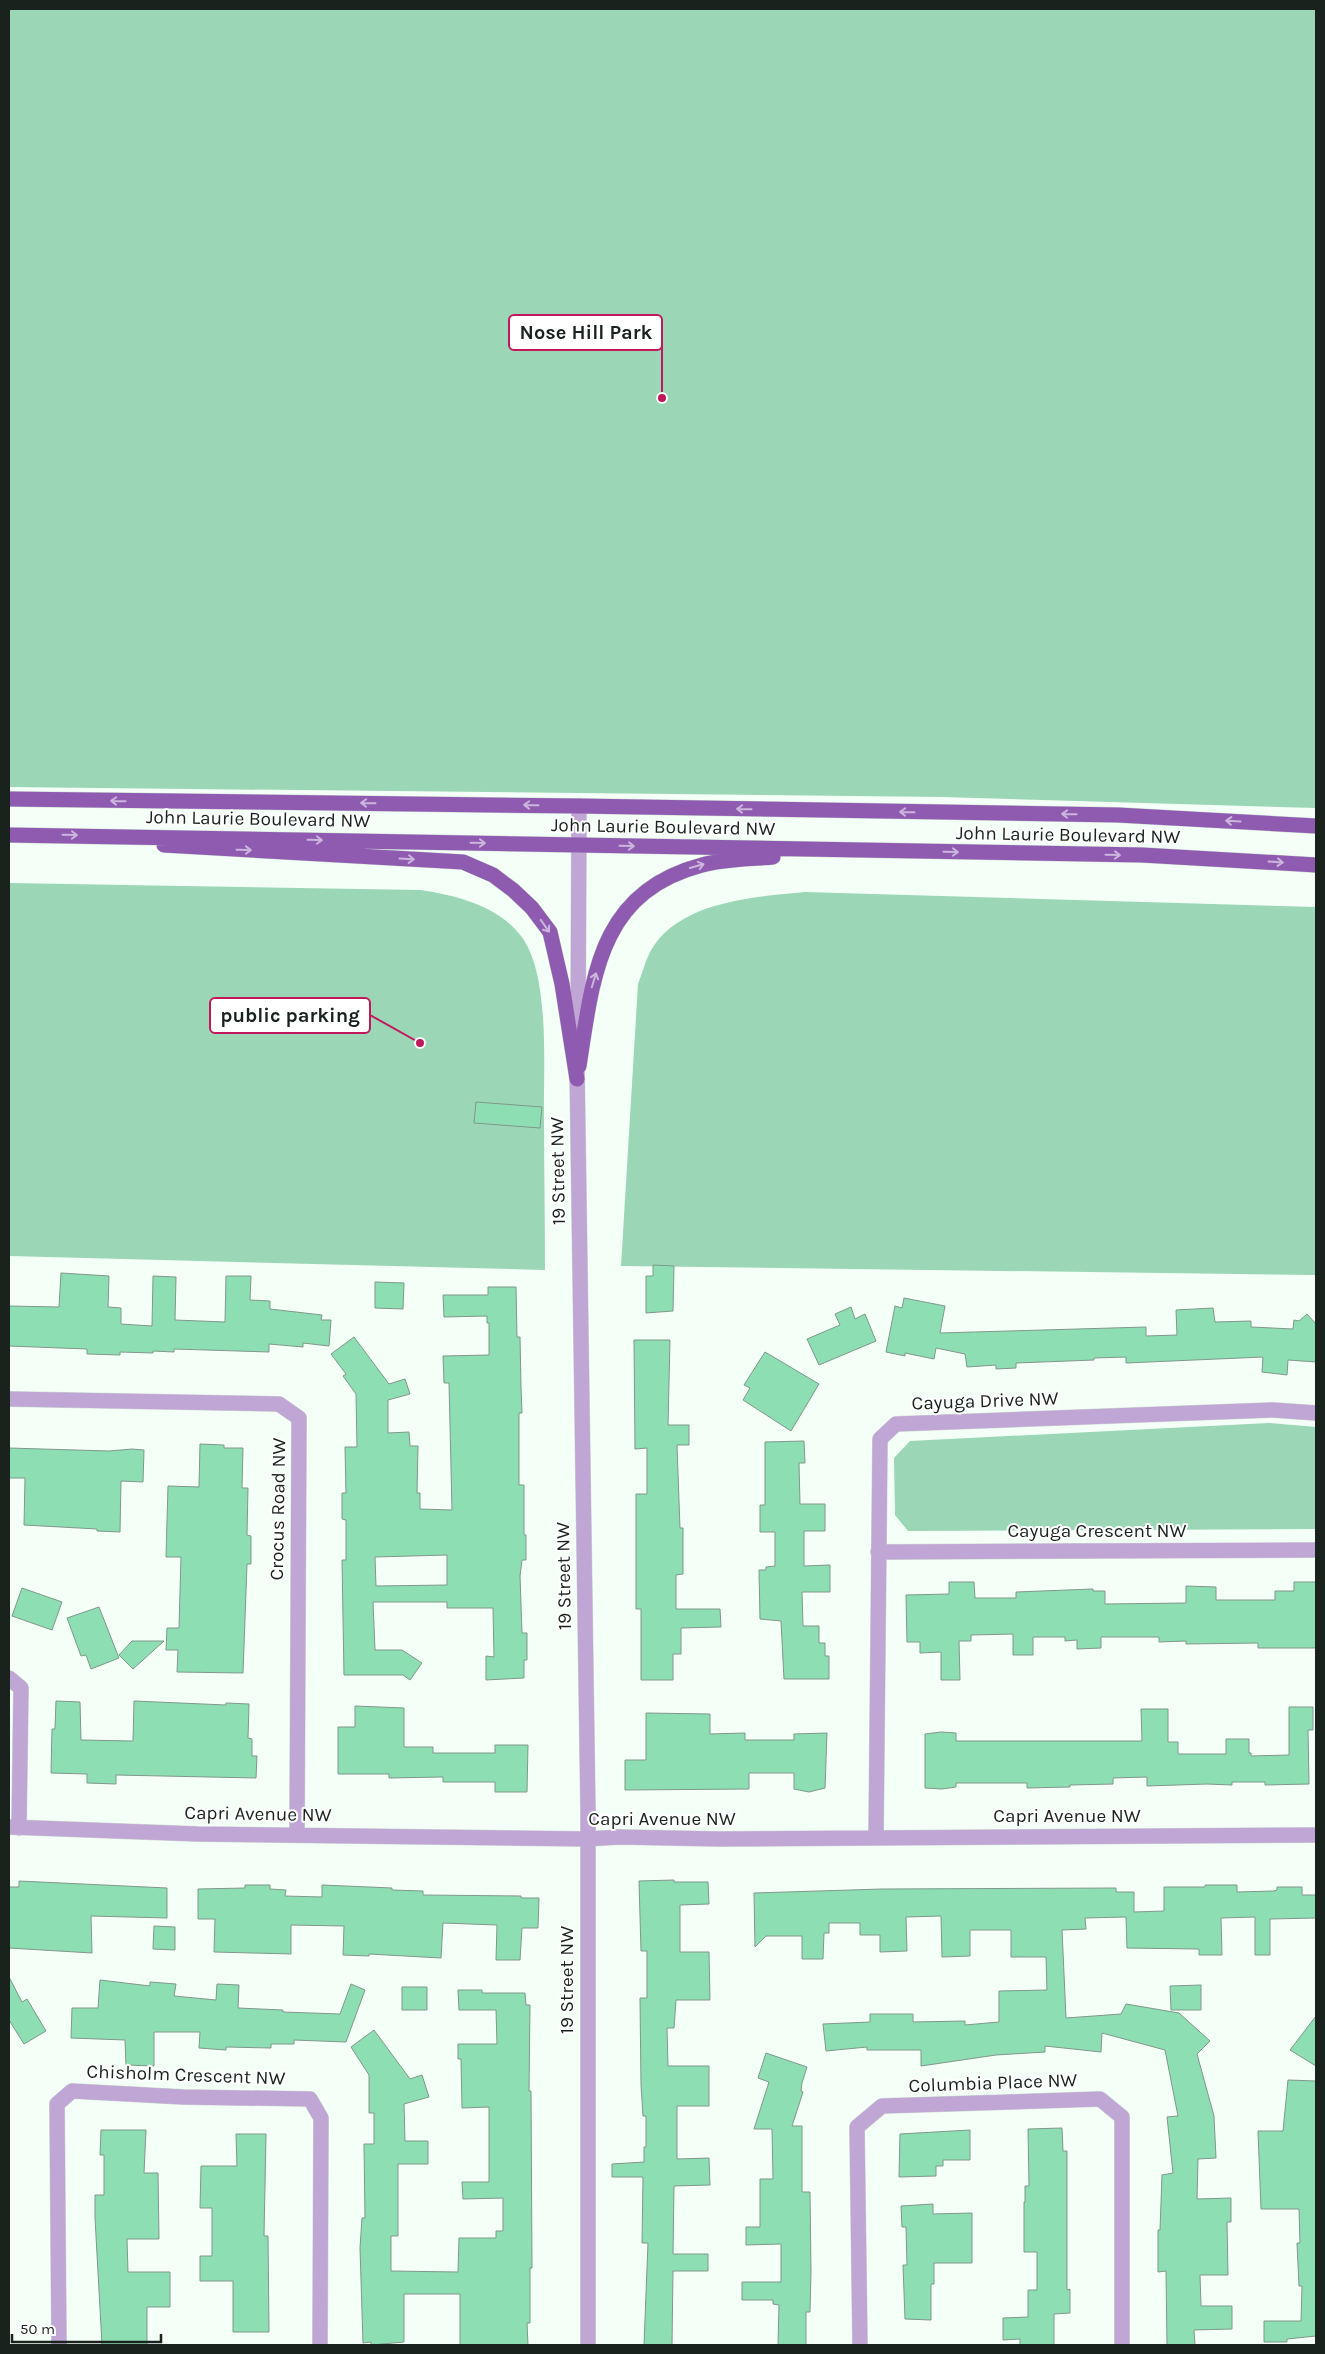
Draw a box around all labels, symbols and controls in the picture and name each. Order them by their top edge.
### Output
callout: Nose Hill Park [509,315,662,350]
text: Nose Hill Park [520,321,653,344]
one-way arrow [111,796,127,806]
one-way arrow [361,798,377,808]
one-way arrow [523,800,539,810]
one-way arrow [737,804,753,813]
street label: John Laurie Boulevard NW [146,806,370,832]
one-way arrow [899,807,915,816]
one-way arrow [1062,810,1078,819]
street label: John Laurie Boulevard NW [551,814,775,840]
one-way arrow [1225,817,1241,826]
street label: John Laurie Boulevard NW [956,822,1180,848]
one-way arrow [62,830,78,840]
one-way arrow [307,835,323,845]
one-way arrow [469,838,485,848]
one-way arrow [618,841,635,851]
one-way arrow [236,845,252,855]
one-way arrow [942,847,959,857]
one-way arrow [1105,850,1121,860]
one-way arrow [398,855,414,864]
one-way arrow [1267,857,1283,866]
one-way arrow [689,861,705,871]
one-way arrow [540,919,550,933]
one-way arrow [589,972,599,988]
callout: public parking [210,998,370,1033]
text: public parking [220,1004,360,1027]
street label: 19 Street NW [546,1117,570,1225]
street label: Cayuga Drive NW [911,1387,1059,1415]
street label: Crocus Road NW [266,1437,290,1581]
street label: Cayuga Crescent NW [1007,1520,1187,1542]
street label: 19 Street NW [552,1522,576,1630]
street label: Capri Avenue NW [184,1802,332,1826]
street label: Capri Avenue NW [993,1805,1141,1827]
street label: Capri Avenue NW [588,1808,736,1830]
street label: 19 Street NW [556,1926,578,2034]
street label: Chisholm Crescent NW [86,2061,286,2089]
street label: Columbia Place NW [908,2069,1078,2097]
scale bar [12,2312,161,2344]
text: 50 m [20,2320,55,2338]

